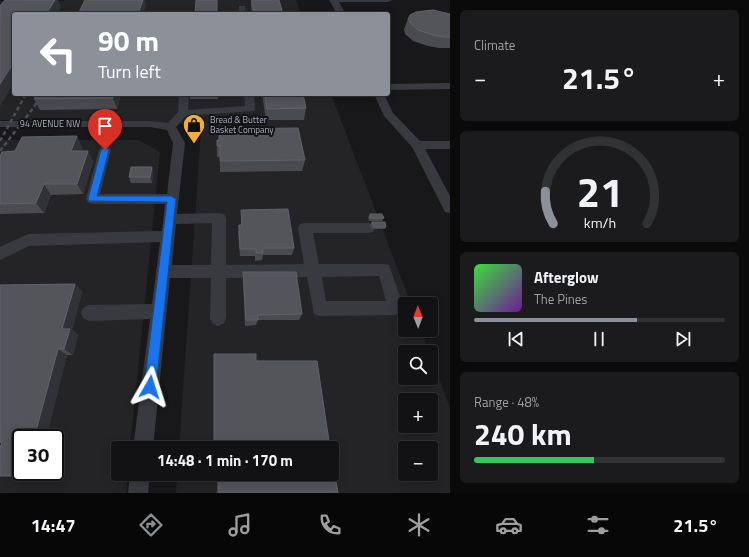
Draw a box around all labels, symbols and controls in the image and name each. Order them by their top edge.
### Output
text: 90 m [98,19,159,62]
icon: left [32,28,84,80]
text: Climate [474,35,515,55]
text: 21.5° [562,55,637,101]
text: Turn left [98,58,161,85]
text: − [474,61,486,95]
text: + [713,61,725,95]
pin [88,109,122,150]
shop icon: Bread & Butter Basket Company [181,112,207,145]
place label: Bread & Butter Basket Company [210,113,274,136]
icon: arrive [94,115,116,137]
street label: 94 AVENUE NW [20,117,80,130]
text: 21 [576,160,623,223]
text: km/h [583,212,616,234]
text: Afterglow [534,266,599,289]
text: The Pines [534,289,587,309]
north arrow [398,297,438,337]
map controls [398,297,438,481]
icon: previous [505,328,527,350]
icon: pause [588,328,610,350]
icon: next [672,328,694,350]
button: search [398,345,438,385]
position arrow [129,366,171,408]
text: Range · 48% [474,392,539,412]
button: + [398,393,438,433]
text: 240 km [474,411,572,457]
speed limit sign: 30 [12,429,64,481]
button: − [398,441,438,481]
text: 14:48 · 1 min · 170 m [157,449,293,472]
icon: directions [137,511,165,539]
icon: music [226,511,254,539]
icon: phone [316,511,344,539]
icon: climate [405,511,433,539]
icon: car [495,511,523,539]
icon: filters [584,511,612,539]
text: 14:47 [31,512,76,539]
text: 21.5° [673,512,718,539]

